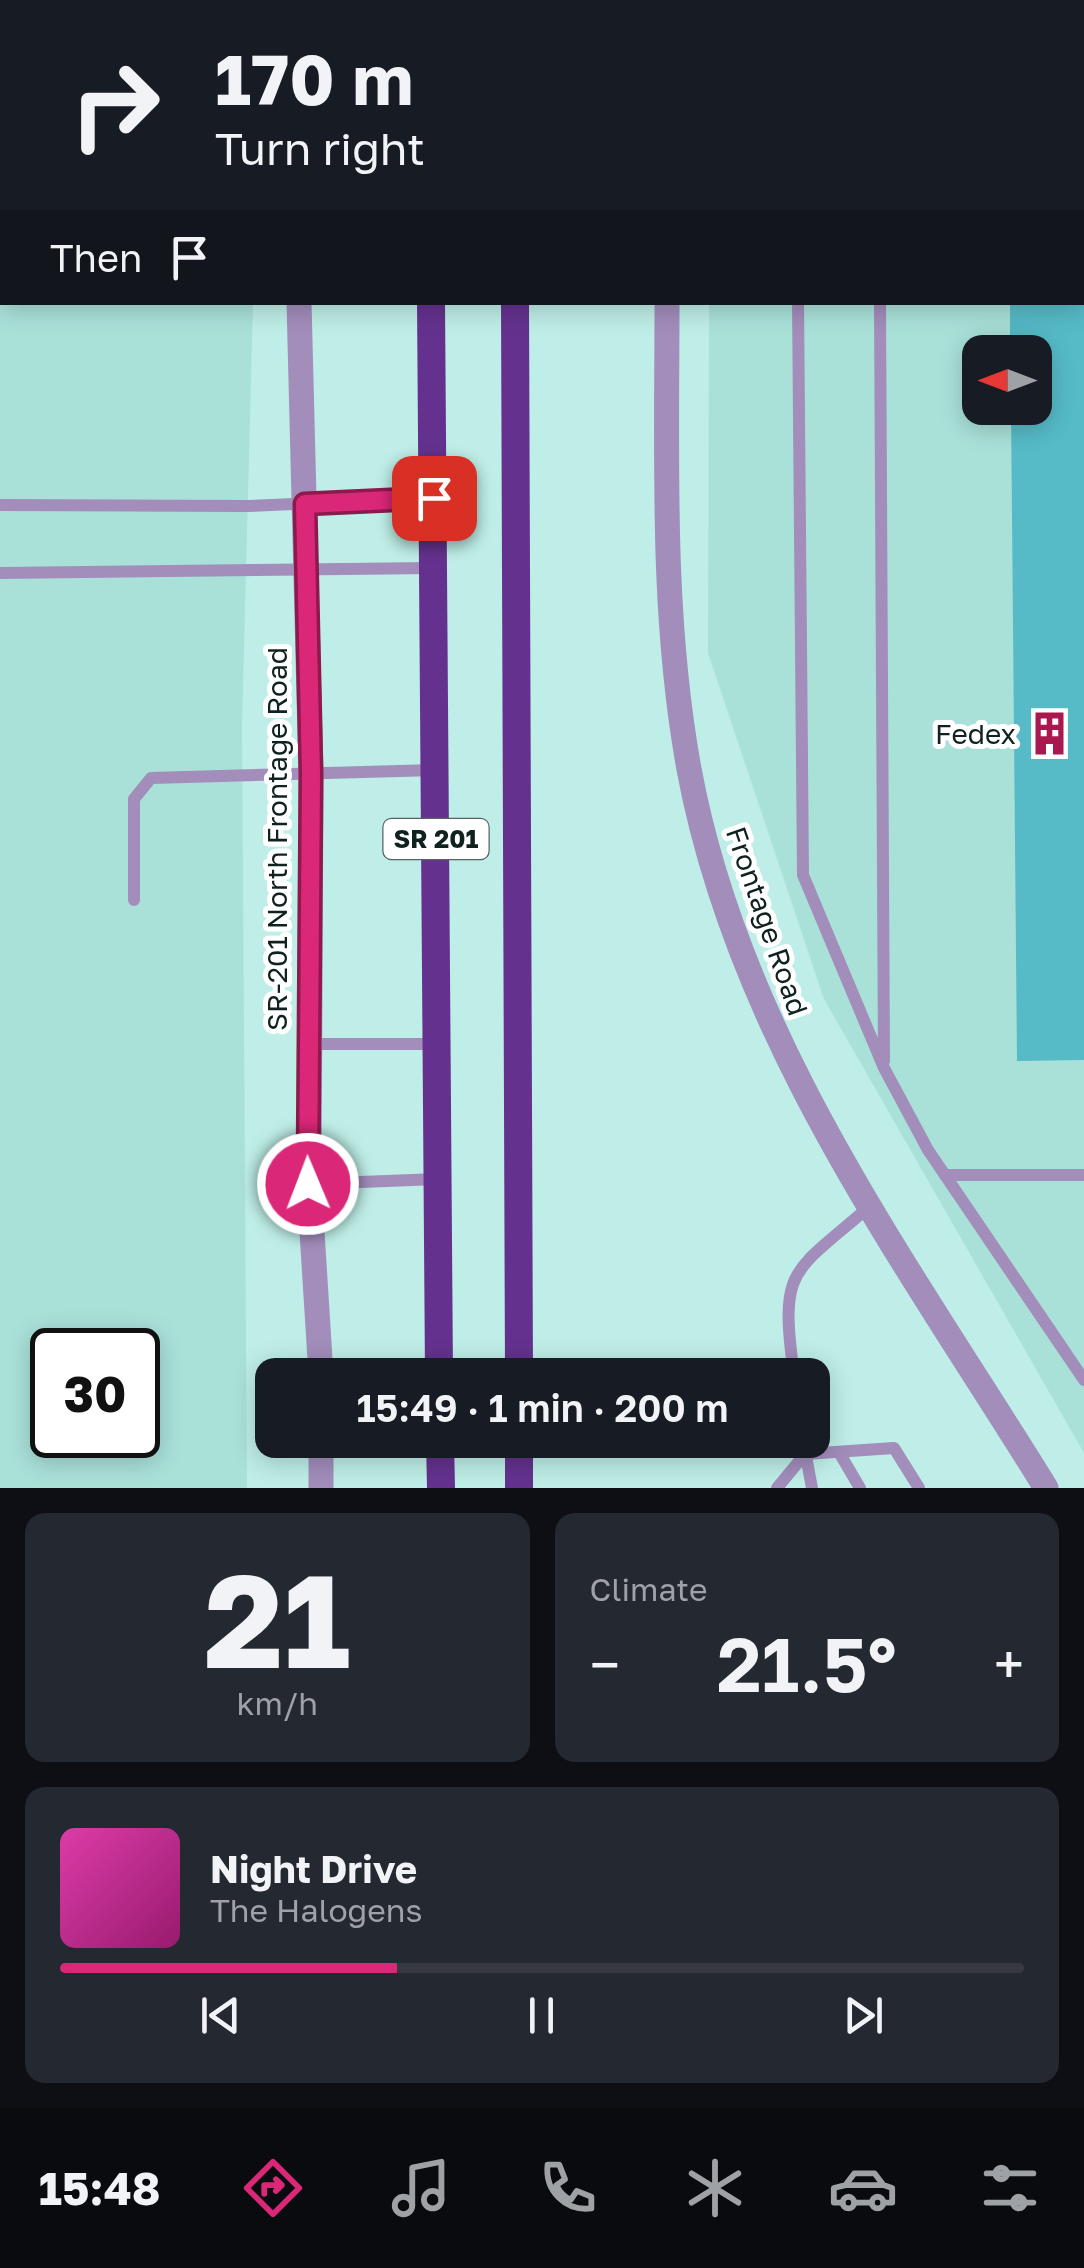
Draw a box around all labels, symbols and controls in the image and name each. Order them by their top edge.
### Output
text: 170 m [215,36,413,120]
icon: right [50,40,180,170]
text: Turn right [215,121,425,175]
icon: arrive [162,230,217,285]
text: Then [50,235,142,280]
north arrow [962,335,1052,425]
map controls [962,335,1052,425]
pin [392,456,477,541]
icon: arrive [407,471,462,526]
street label: SR-201 North Frontage Road [260,647,293,1031]
building icon: Fedex [1025,710,1073,758]
place label: Fedex [935,717,1016,750]
road number: SR 201 [384,819,488,859]
street label: Frontage Road [720,822,815,1019]
position arrow [256,1132,360,1236]
speed limit sign: 30 [30,1328,160,1458]
text: 15:49 · 1 min · 200 m [356,1385,729,1430]
text: 21 [204,1541,350,1697]
text: Climate [590,1570,708,1608]
text: 21.5° [717,1618,897,1709]
text: − [590,1631,620,1697]
text: + [994,1631,1024,1697]
text: km/h [237,1684,318,1722]
text: Night Drive [210,1846,417,1891]
text: The Halogens [210,1891,422,1929]
icon: previous [193,1988,248,2043]
icon: pause [514,1988,569,2043]
icon: next [836,1988,891,2043]
icon: directions [238,2153,308,2223]
icon: music [386,2153,456,2223]
icon: phone [533,2153,603,2223]
icon: climate [680,2153,750,2223]
icon: car [828,2153,898,2223]
icon: filters [975,2153,1045,2223]
text: 15:48 [39,2161,161,2215]

